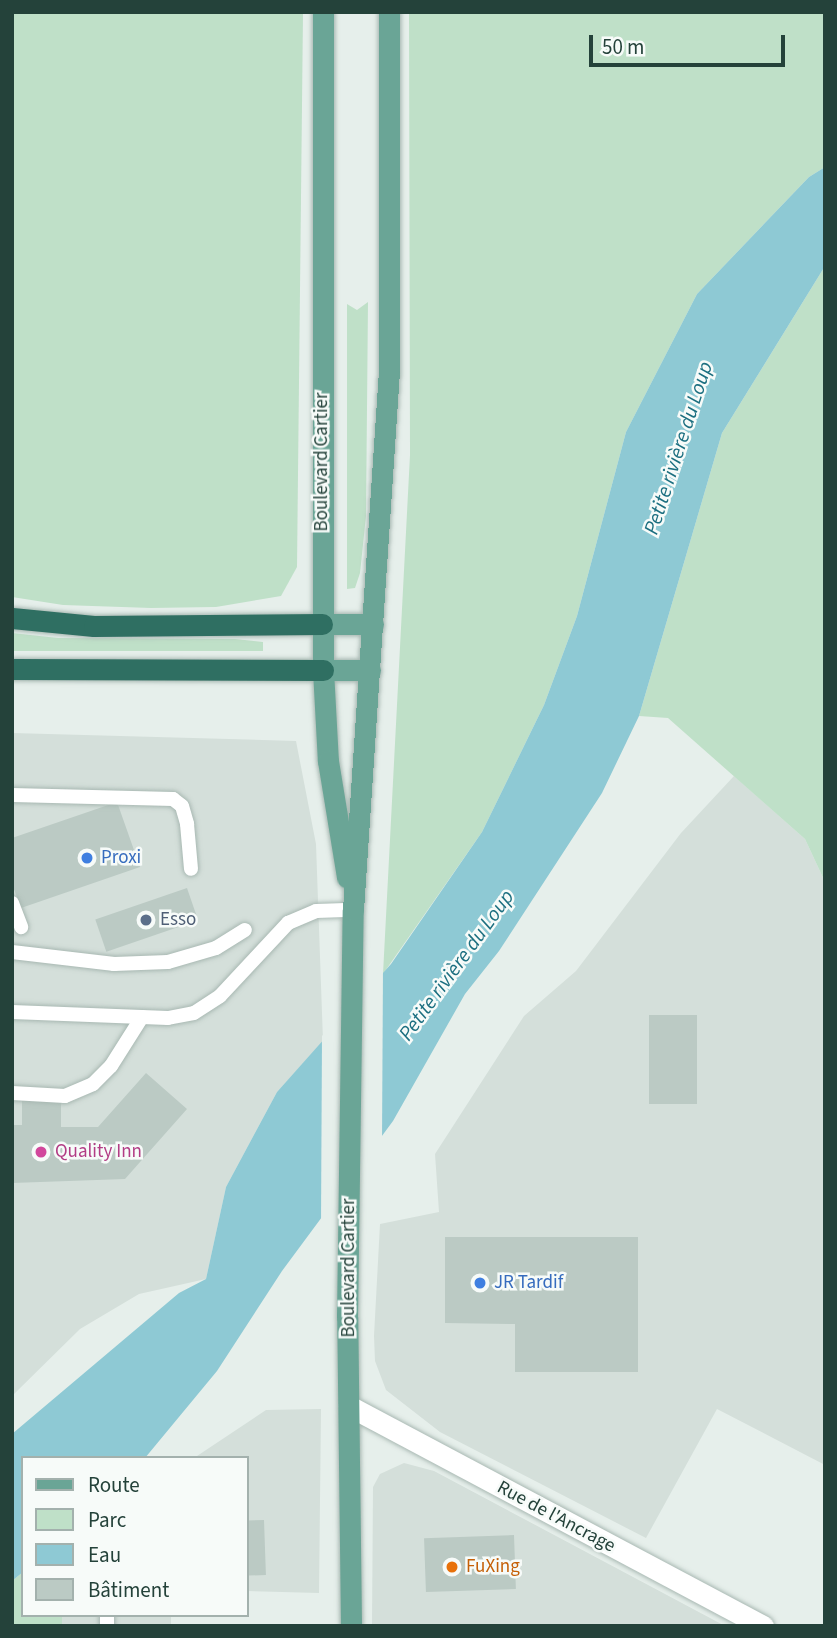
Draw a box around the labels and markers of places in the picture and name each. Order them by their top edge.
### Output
place label: Proxi [101,847,141,869]
marker: Proxi [79,850,95,866]
place label: Esso [160,909,196,931]
marker: Esso [138,912,154,928]
place label: Quality Inn [55,1141,142,1163]
marker: Quality Inn [33,1144,49,1160]
place label: JR Tardif [494,1272,563,1294]
marker: JR Tardif [472,1275,488,1291]
place label: FuXing [466,1556,520,1578]
marker: FuXing [444,1559,460,1575]

